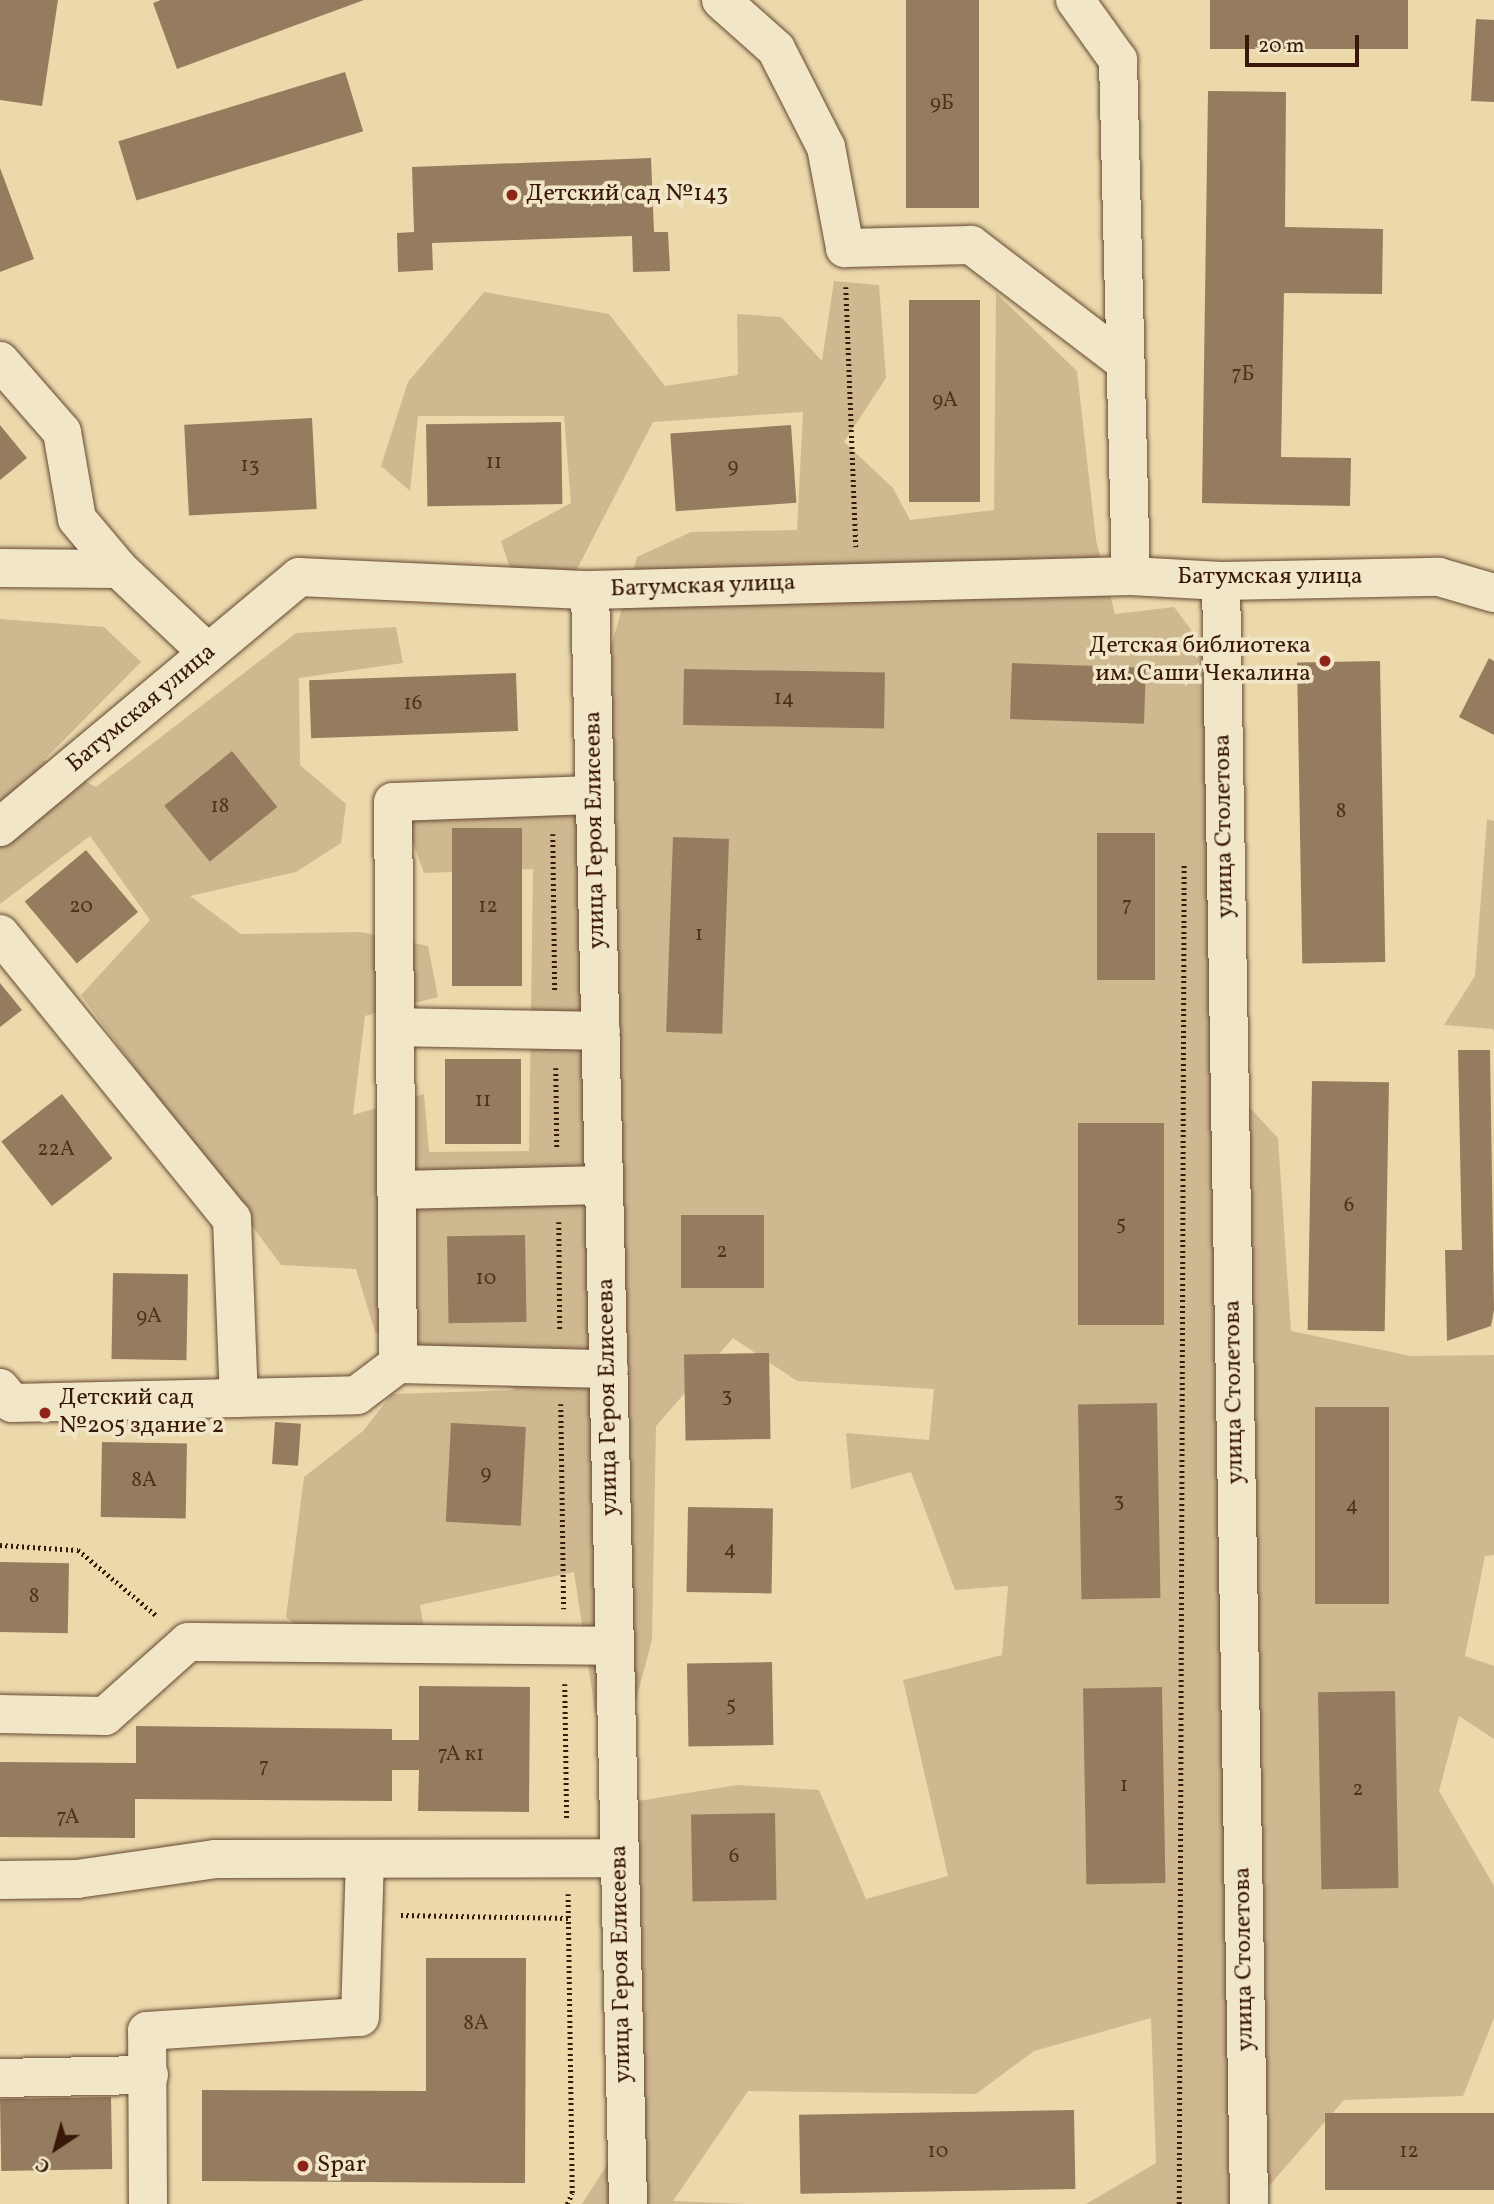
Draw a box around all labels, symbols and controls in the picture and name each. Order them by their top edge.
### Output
scale bar [1249,21,1363,65]
text: 20 m [1258,32,1304,61]
house number: 9Б [930,91,954,117]
place label: Детский сад №143 [526,181,728,209]
marker: Детский сад №143 [504,187,520,203]
house number: 7Б [1231,362,1255,388]
house number: 9А [932,388,958,414]
house number: 11 [486,450,502,476]
house number: 13 [241,453,259,479]
house number: 9 [728,454,738,480]
street label: Батумская улица [1177,564,1363,592]
street label: Батумская улица [609,569,797,605]
place label: Детская библиотека им. Саши Чекалина [1089,633,1311,689]
street label: Батумская улица [61,638,223,780]
marker: Детская библиотека им. Саши Чекалина [1317,653,1333,669]
house number: 14 [774,686,794,712]
house number: 16 [404,691,422,717]
street label: улица Героя Елисеева [580,711,612,949]
street label: улица Столетова [1209,734,1241,918]
house number: 18 [211,794,229,820]
house number: 8 [1336,799,1346,825]
house number: 7 [1122,893,1132,919]
house number: 20 [69,894,93,920]
house number: 12 [478,894,498,920]
house number: 1 [695,922,703,948]
house number: 11 [475,1088,491,1114]
house number: 22А [37,1137,75,1163]
house number: 6 [1344,1193,1354,1219]
house number: 5 [1116,1211,1126,1237]
house number: 2 [716,1239,728,1265]
house number: 10 [476,1266,496,1292]
street label: улица Героя Елисеева [593,1278,625,1516]
street label: улица Столетова [1219,1300,1251,1484]
house number: 9А [136,1304,162,1330]
house number: 3 [722,1383,732,1409]
place label: Детский сад №205 здание 2 [59,1385,224,1441]
marker: Детский сад №205 здание 2 [37,1405,53,1421]
house number: 9 [481,1461,491,1487]
house number: 8А [131,1468,157,1494]
house number: 3 [1114,1488,1124,1514]
house number: 4 [1346,1493,1358,1519]
house number: 4 [724,1537,736,1563]
house number: 8 [29,1584,39,1610]
house number: 5 [726,1692,736,1718]
house number: 7А к1 [438,1742,484,1768]
house number: 7 [259,1754,269,1780]
house number: 1 [1120,1773,1128,1799]
house number: 2 [1352,1777,1364,1803]
house number: 7А [57,1805,79,1831]
house number: 6 [729,1844,739,1870]
street label: улица Героя Елисеева [606,1845,638,2083]
street label: улица Столетова [1229,1867,1261,2051]
house number: 8А [463,2011,489,2037]
north arrow [21,2113,91,2183]
house number: 10 [928,2139,948,2165]
house number: 12 [1399,2139,1419,2165]
text: С [31,2151,56,2179]
place label: Spar [317,2152,366,2180]
marker: Spar [295,2158,311,2174]

